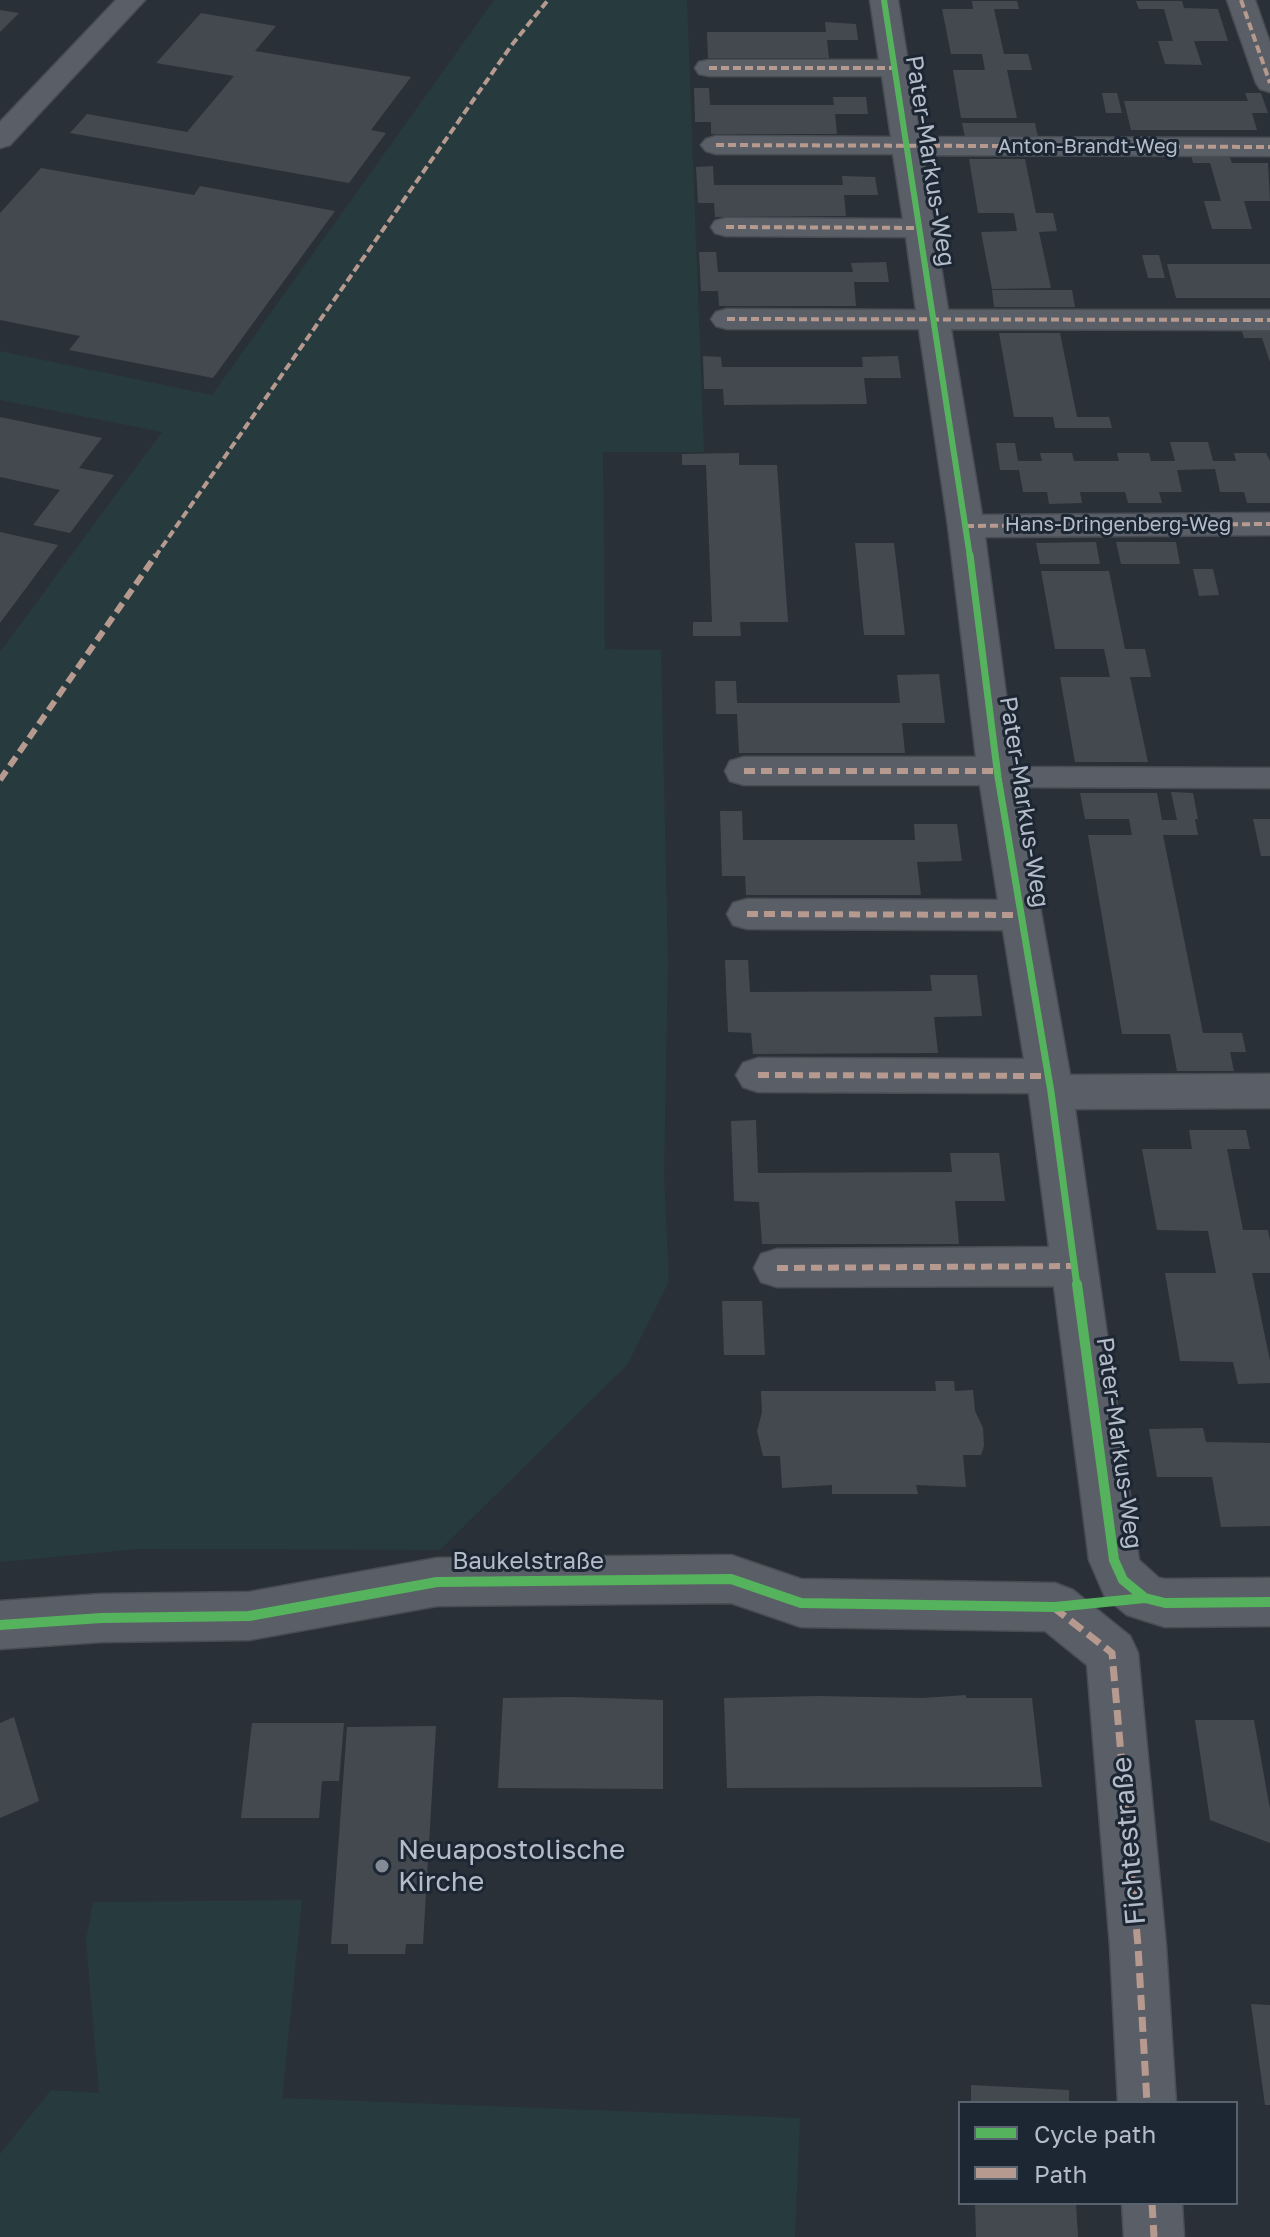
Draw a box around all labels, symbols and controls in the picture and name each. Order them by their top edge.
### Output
street label: Pater-Markus-Weg [899,53,961,269]
street label: Anton-Brandt-Weg [998,135,1178,159]
street label: Hans-Dringenberg-Weg [1005,513,1231,537]
street label: Pater-Markus-Weg [993,694,1055,910]
street label: Pater-Markus-Weg [1090,1335,1148,1551]
street label: Baukelstraße [452,1547,604,1575]
street label: Fichtestraße [1105,1755,1153,1927]
place label: Neuapostolische Kirche [398,1833,625,1899]
marker: Neuapostolische Kirche [373,1857,391,1875]
legend [958,2101,1238,2205]
text: Cycle path [1034,2119,1156,2148]
text: Path [1034,2159,1087,2188]

